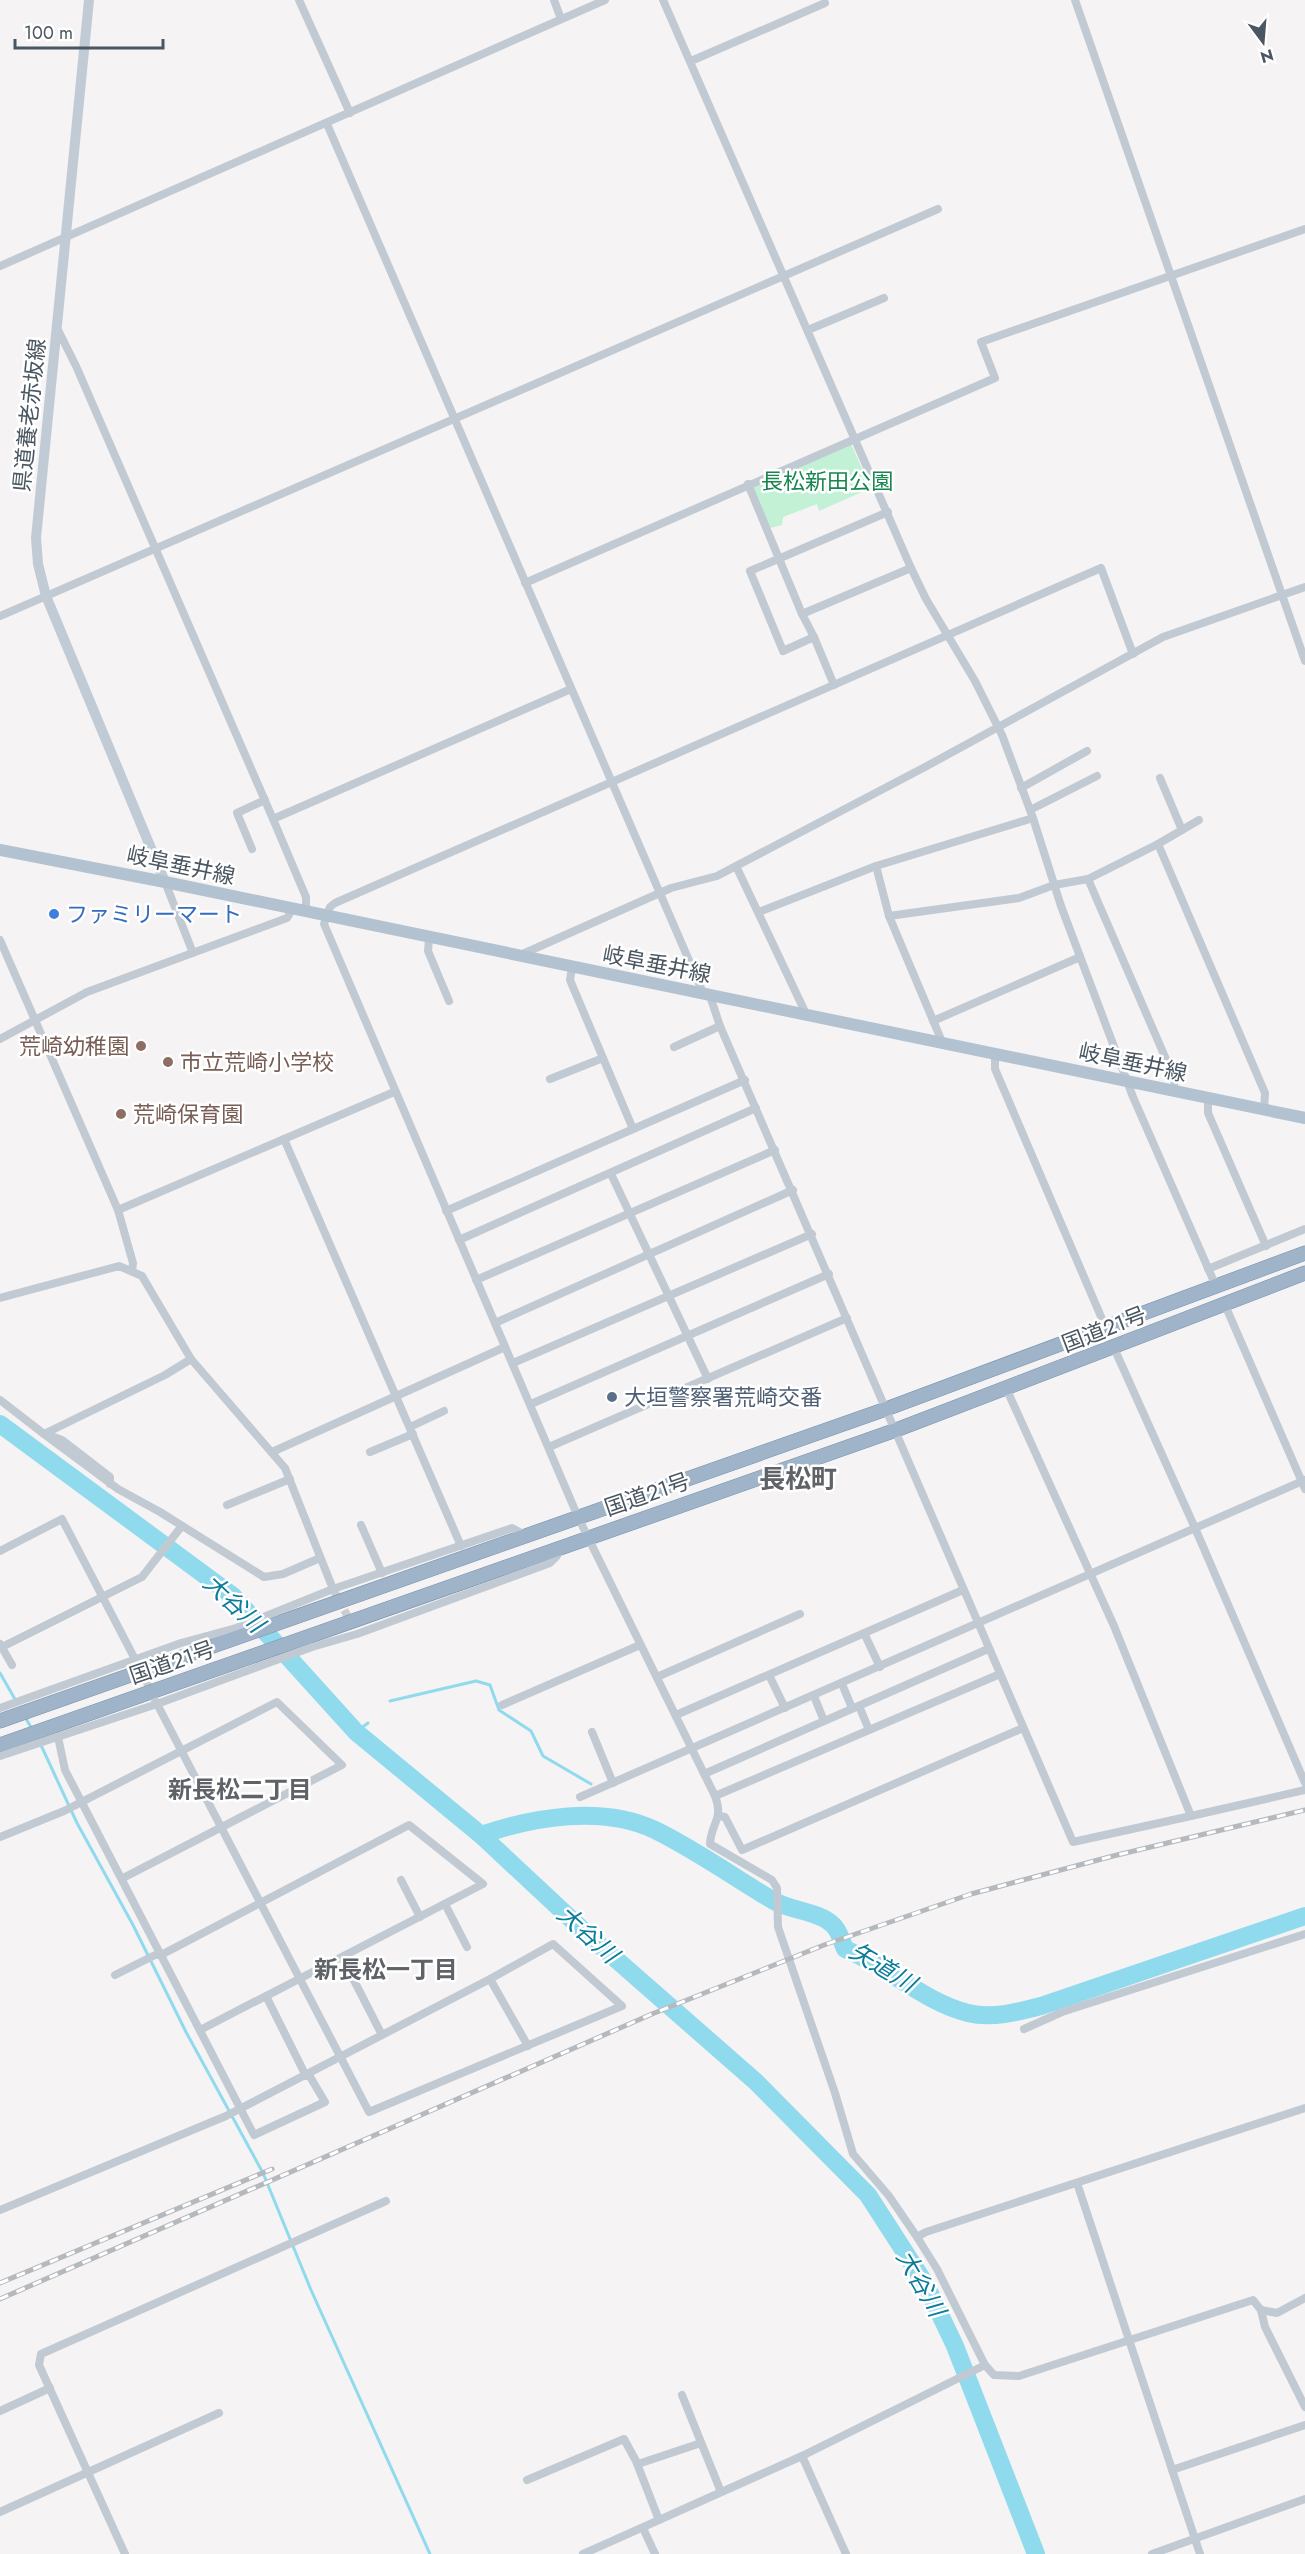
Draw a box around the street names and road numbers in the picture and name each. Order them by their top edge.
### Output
street label: 県道養老赤坂線 [5,337,53,493]
street label: 岐阜垂井線 [124,838,238,892]
street label: 岐阜垂井線 [600,938,714,990]
street label: 岐阜垂井線 [1076,1035,1190,1089]
street label: 国道21号 [1057,1298,1151,1360]
street label: 国道21号 [600,1464,694,1524]
street label: 国道21号 [125,1632,219,1692]

